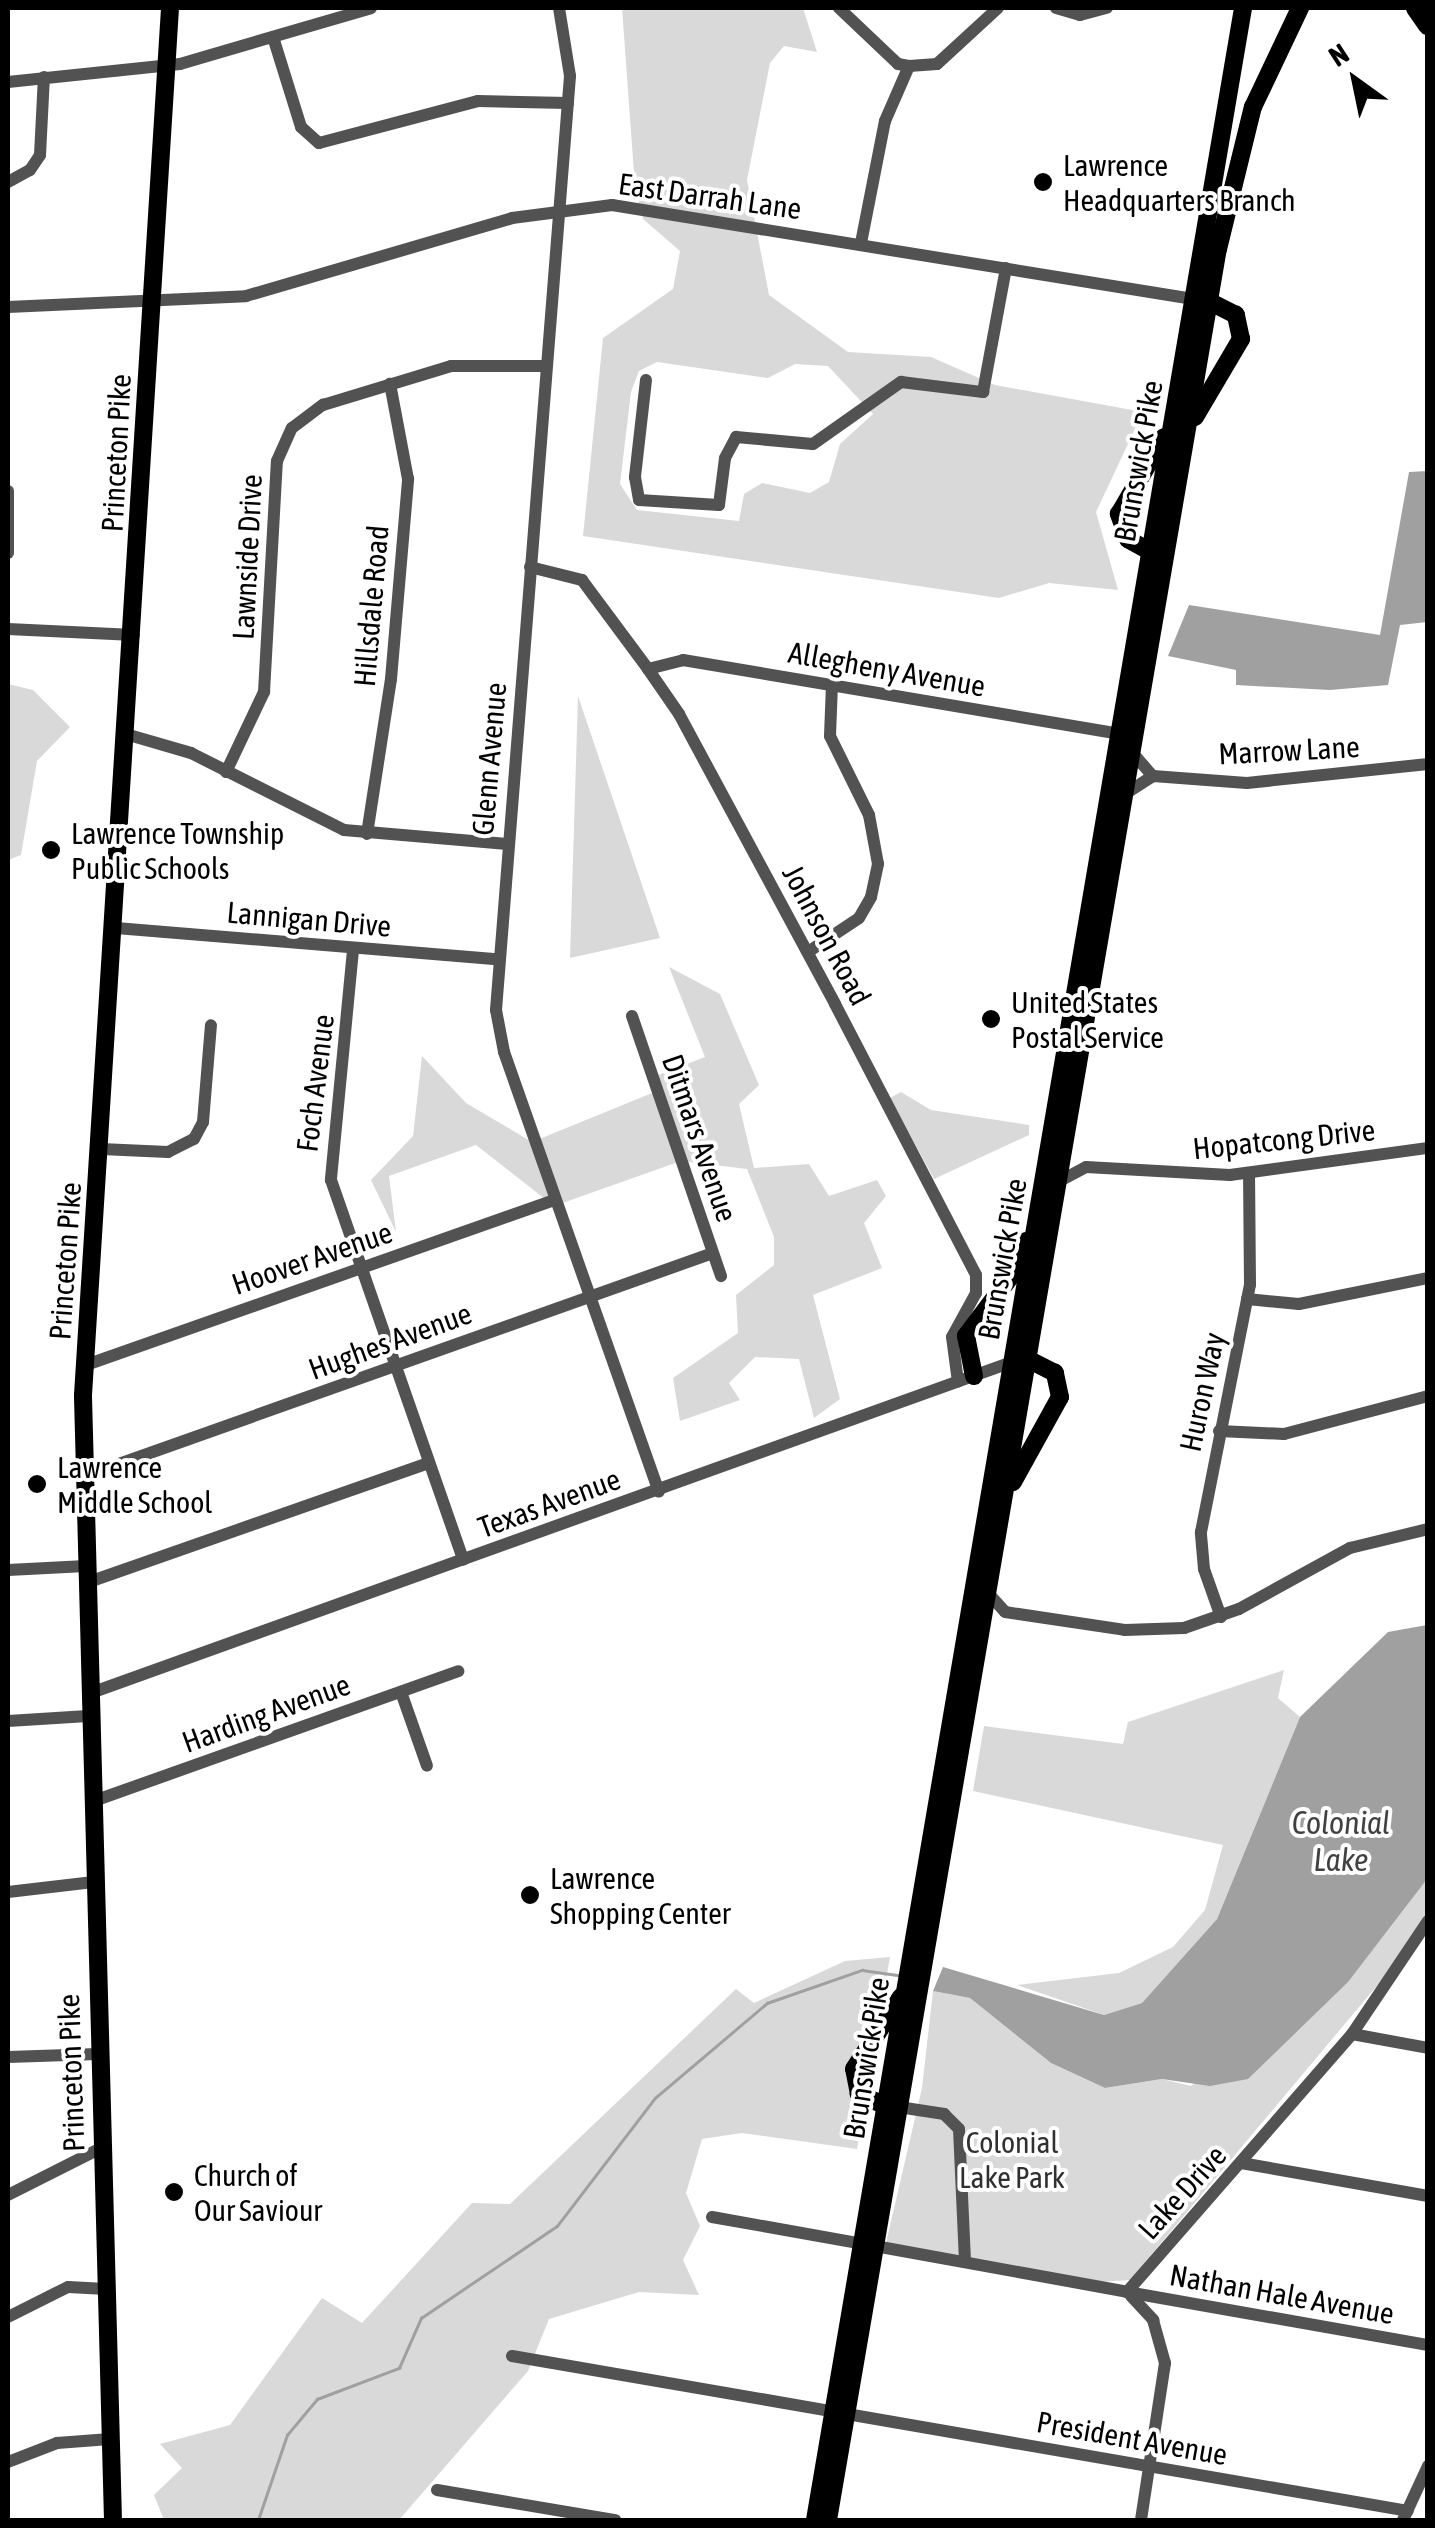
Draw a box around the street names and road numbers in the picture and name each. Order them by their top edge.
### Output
street label: East Darrah Lane [616,165,804,227]
street label: Princeton Pike [94,373,138,533]
street label: Brunswick Pike [1106,378,1170,544]
street label: Lawnside Drive [225,473,269,641]
street label: Hillsdale Road [346,524,396,688]
street label: Allegheny Avenue [786,634,988,704]
street label: Glenn Avenue [464,681,514,837]
street label: Marrow Lane [1218,728,1360,772]
street label: Johnson Road [775,859,879,1011]
street label: Lannigan Drive [225,894,393,944]
street label: Foch Avenue [289,1012,341,1154]
street label: Ditmars Avenue [655,1050,745,1226]
street label: Hopatcong Drive [1191,1112,1377,1166]
street label: Brunswick Pike [970,1176,1034,1342]
street label: Princeton Pike [42,1181,88,1341]
street label: Hoover Avenue [227,1214,397,1302]
street label: Hughes Avenue [304,1295,476,1387]
street label: Huron Way [1172,1329,1232,1455]
street label: Texas Avenue [473,1461,625,1545]
street label: Harding Avenue [177,1666,355,1760]
street label: Brunswick Pike [835,1975,897,2141]
street label: Princeton Pike [50,1993,92,2153]
street label: Lake Drive [1130,2138,1234,2246]
street label: Nathan Hale Avenue [1167,2257,1397,2331]
street label: President Avenue [1034,2404,1230,2472]

